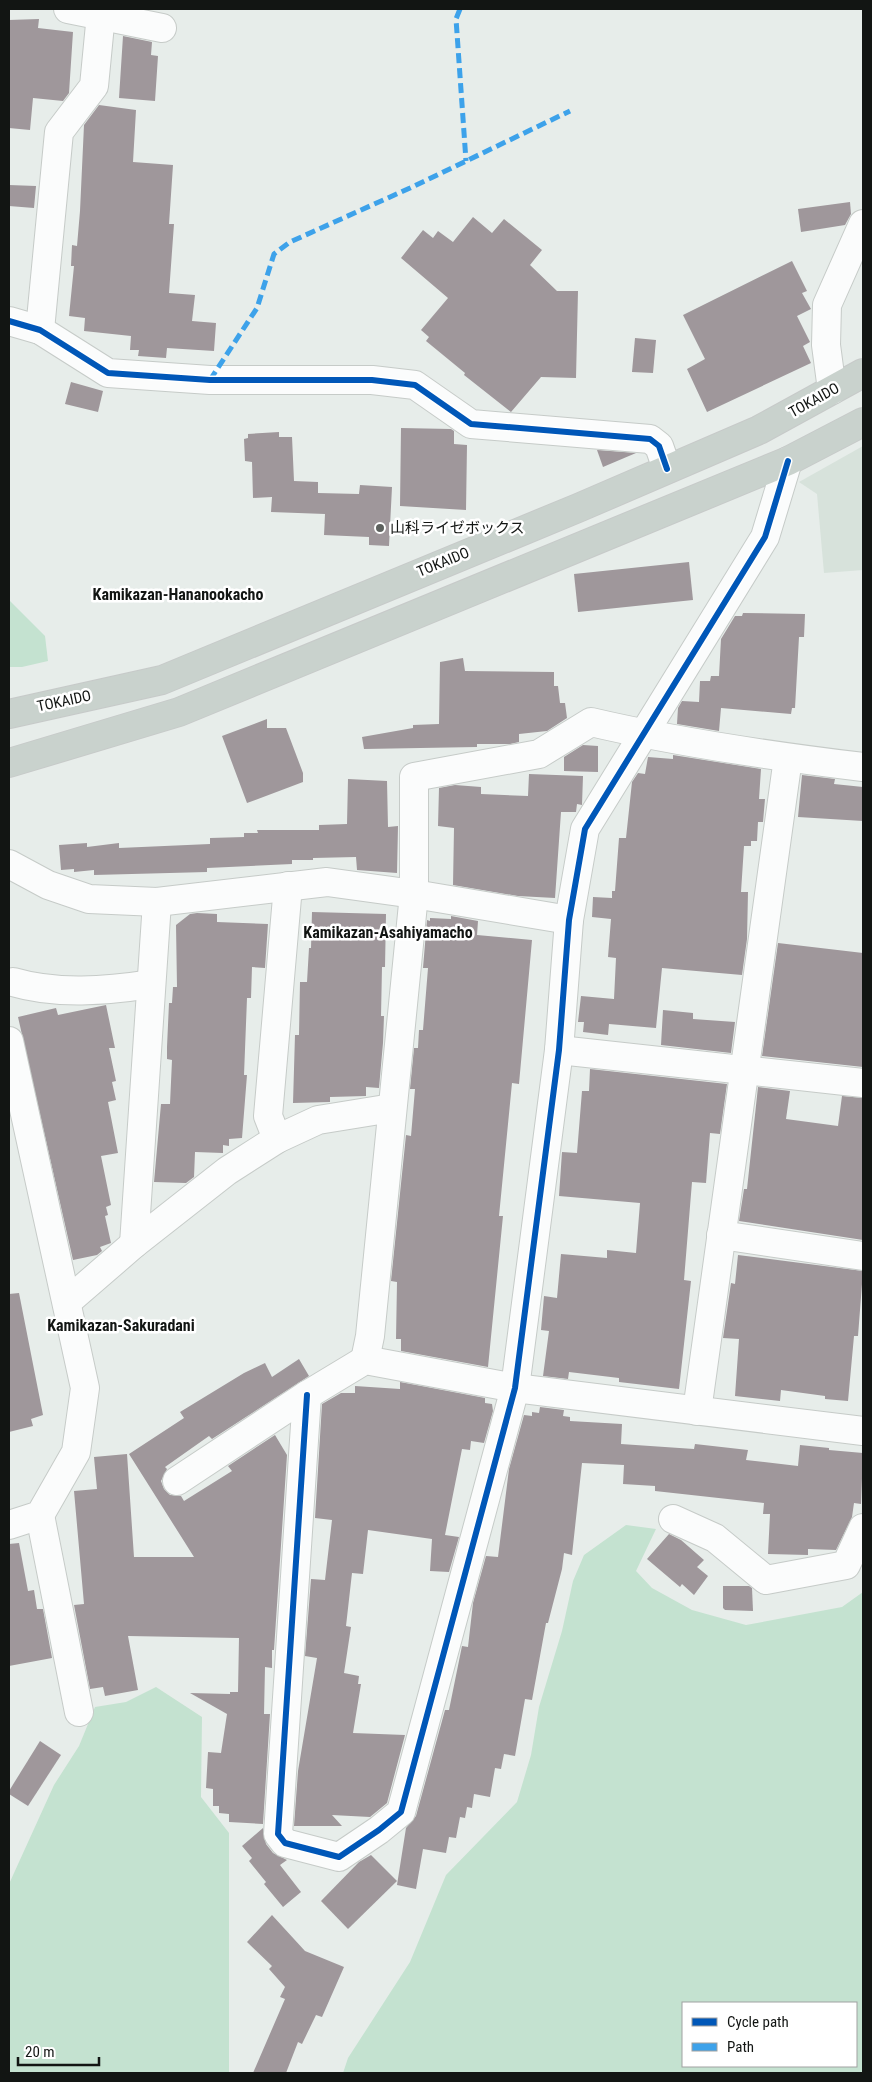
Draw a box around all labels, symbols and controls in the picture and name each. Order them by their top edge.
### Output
street label: TOKAIDO [786,379,842,421]
place label: 山科ライゼボックス [390,519,525,537]
marker: 山科ライゼボックス [374,522,386,534]
street label: TOKAIDO [414,543,472,581]
district label: Kamikazan-Hananookacho [93,585,263,604]
street label: TOKAIDO [35,687,93,715]
district label: Kamikazan-Asahiyamacho [303,923,473,942]
district label: Kamikazan-Sakuradani [47,1316,195,1335]
legend [682,2002,857,2067]
text: Cycle path [727,2013,789,2031]
scale bar [18,2034,99,2066]
text: Path [727,2038,754,2056]
text: 20 m [25,2043,55,2061]

